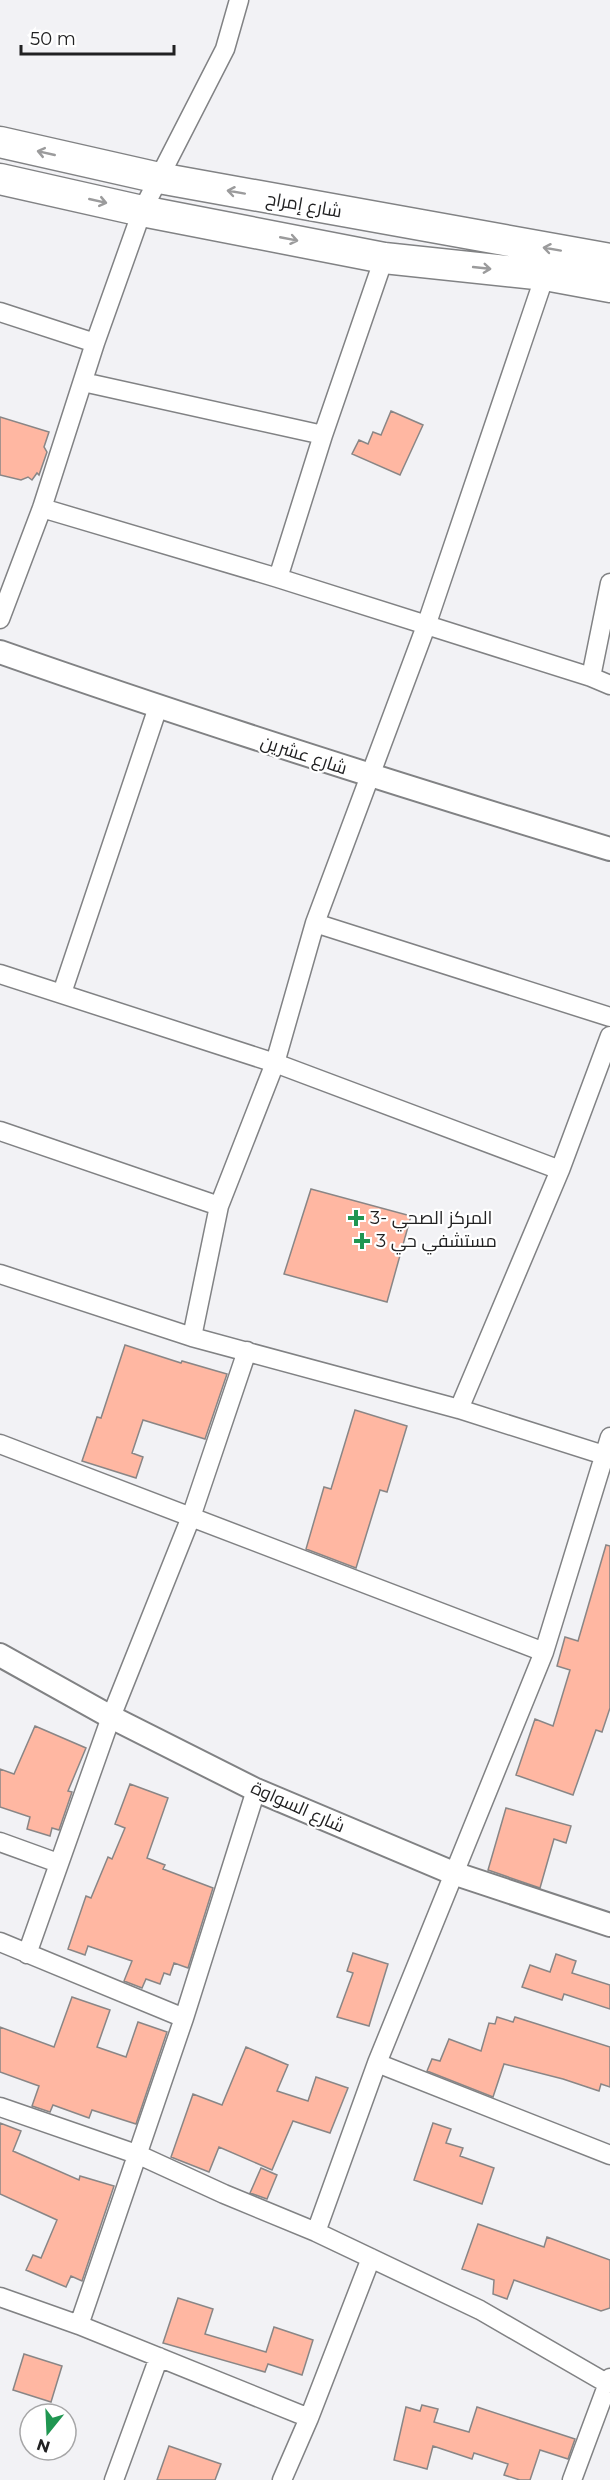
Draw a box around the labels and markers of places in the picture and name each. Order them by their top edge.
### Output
place label: المركز الصحي -3 [370,1207,492,1232]
marker: المركز الصحي -3 [347,1209,365,1227]
place label: مستشفي حي 3 [376,1230,497,1255]
marker: مستشفي حي 3 [353,1232,371,1250]

